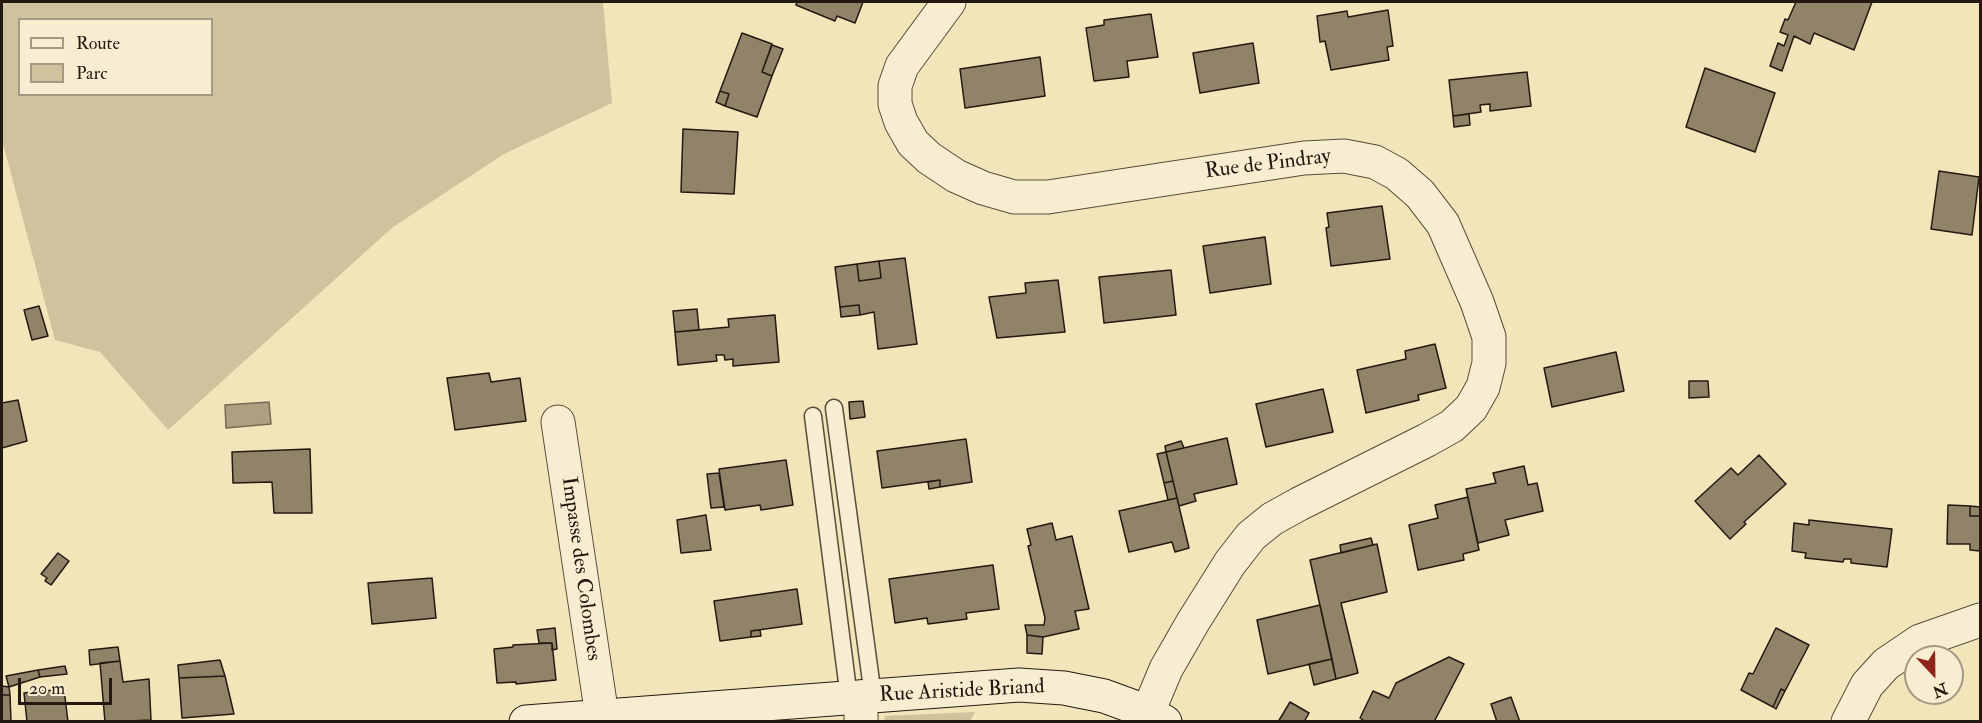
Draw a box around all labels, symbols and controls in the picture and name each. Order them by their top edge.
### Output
legend [18,18,213,96]
text: Route [76,32,120,55]
text: Parc [76,62,107,85]
street label: Rue de Pindray [1204,145,1332,185]
street label: Impasse des Colombes [555,475,605,663]
north arrow [1904,645,1964,705]
scale bar [21,666,116,704]
street label: Rue Aristide Briand [879,675,1045,709]
text: 20 m [29,677,65,700]
text: N [1930,678,1950,702]

